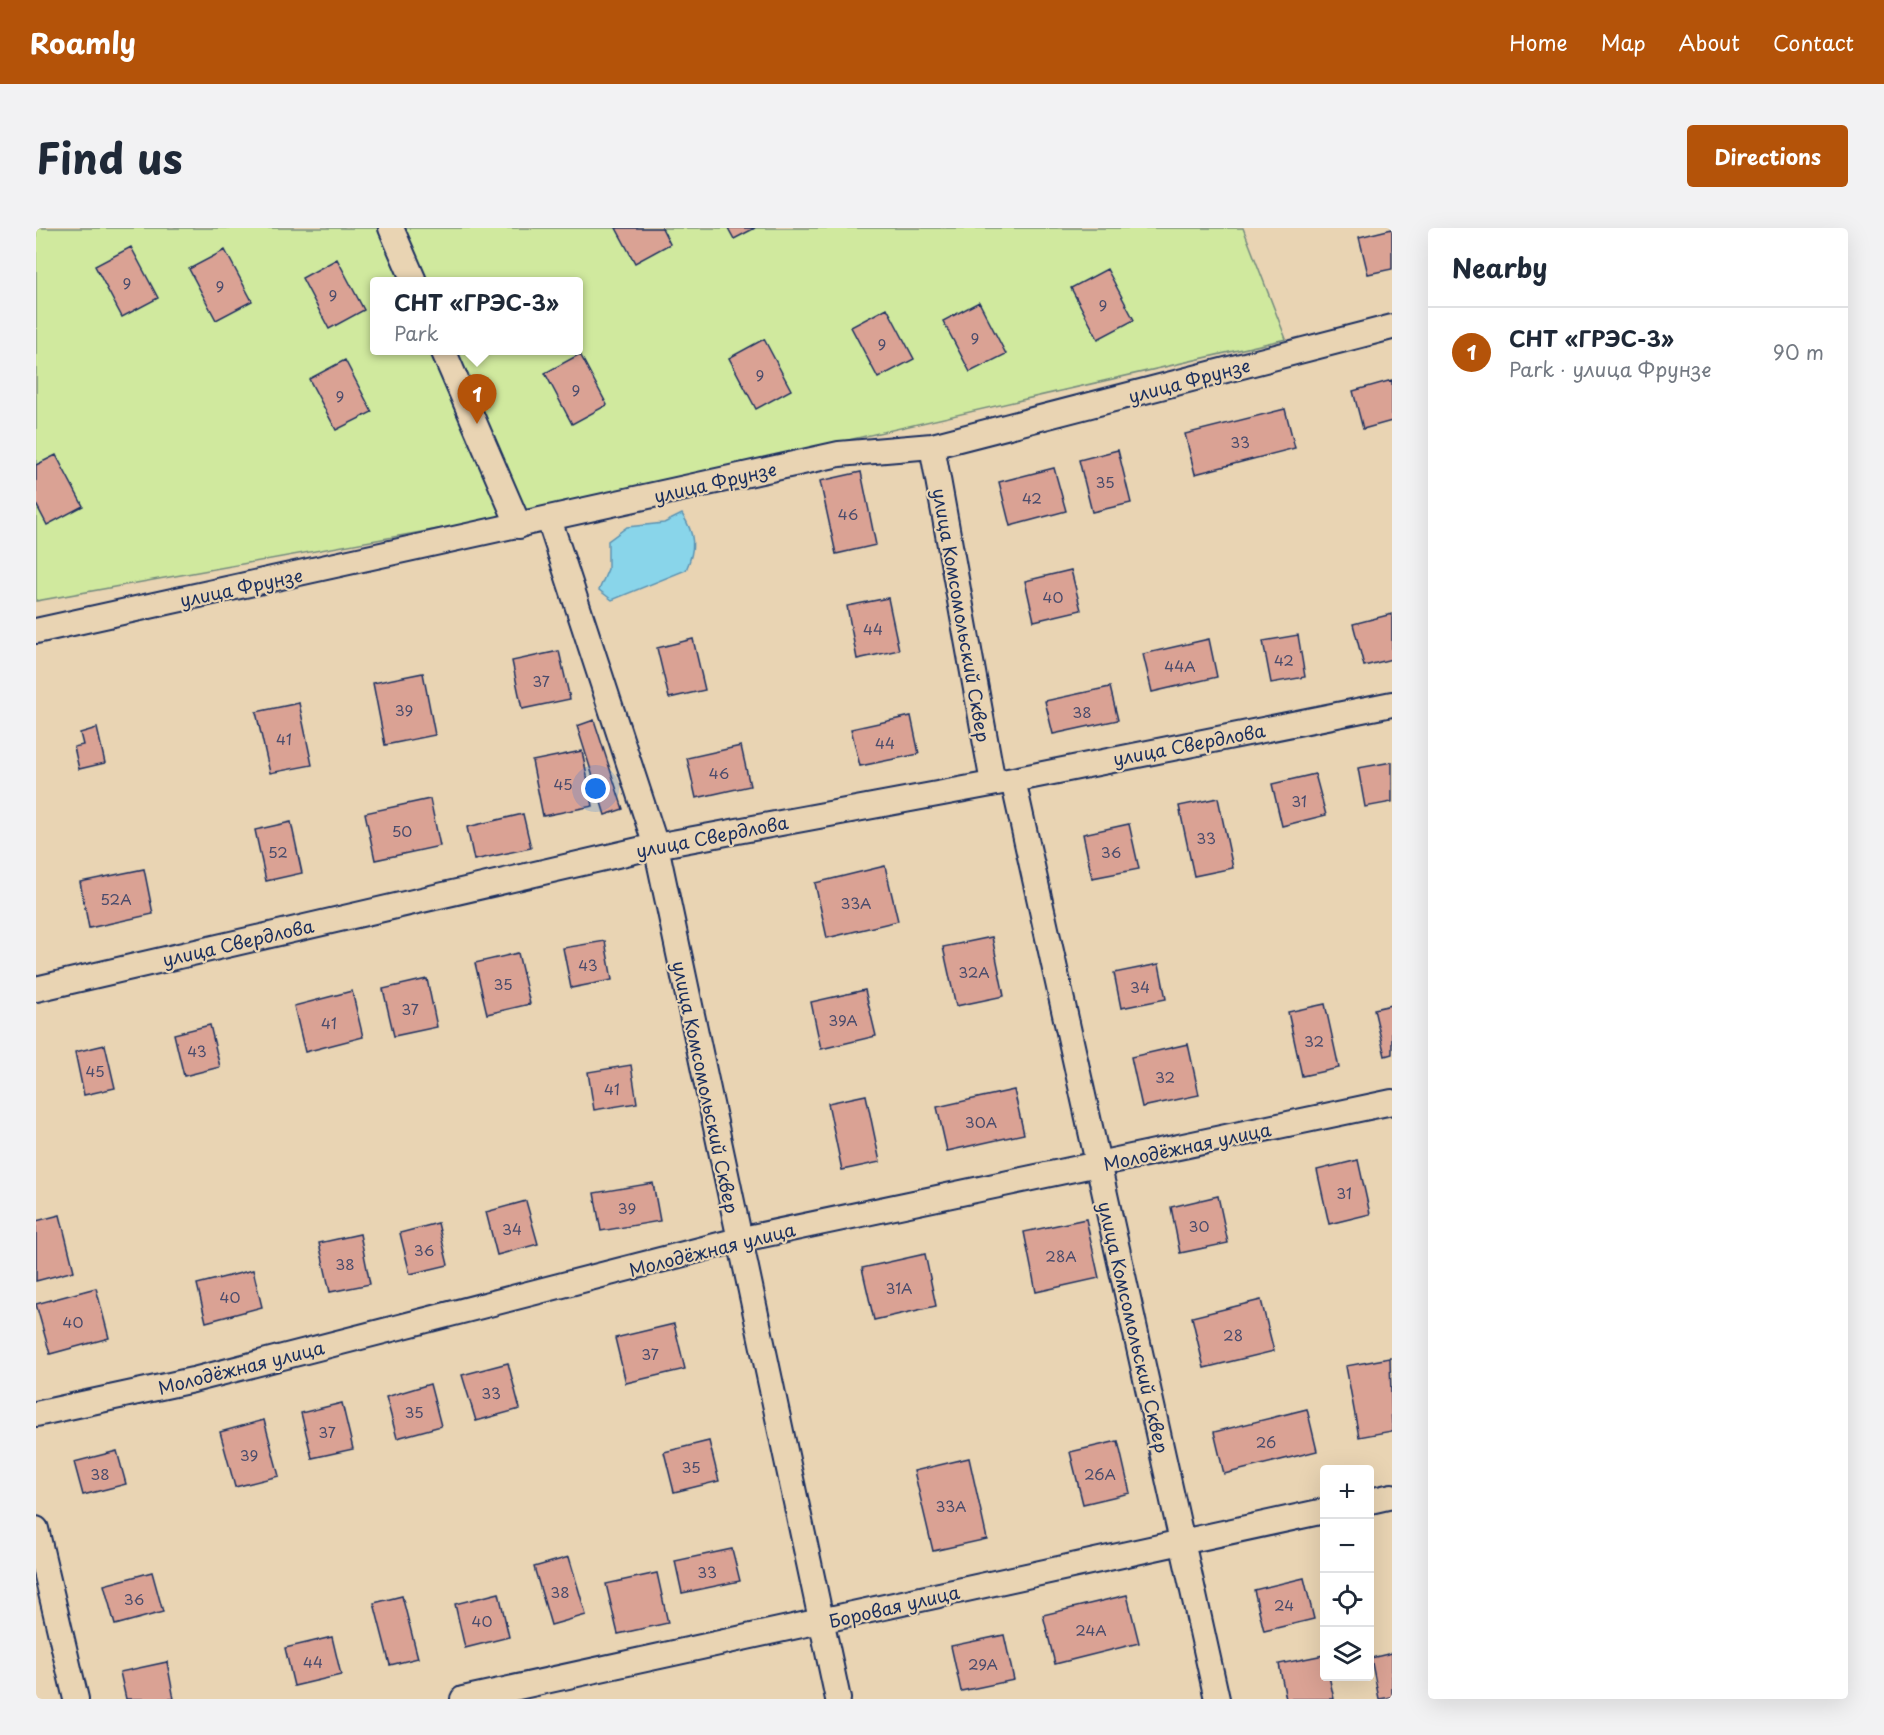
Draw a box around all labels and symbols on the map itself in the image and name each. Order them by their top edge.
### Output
house number: 9 [123,271,131,294]
house number: 9 [216,274,224,297]
house number: 9 [329,283,337,306]
house number: 9 [1099,293,1107,316]
house number: 9 [971,326,979,349]
house number: 9 [878,332,886,355]
street label: улица Фрунзе [1125,351,1253,409]
house number: 9 [756,363,764,386]
pin: 1 [458,374,496,424]
house number: 9 [572,378,580,401]
house number: 9 [336,384,344,407]
house number: 33 [1230,430,1250,453]
street label: улица Фрунзе [651,455,779,509]
house number: 35 [1095,470,1115,493]
street label: улица Комсомольский Сквер [926,486,998,744]
house number: 42 [1022,486,1042,509]
house number: 46 [838,502,858,525]
street label: улица Фрунзе [177,561,305,613]
house number: 40 [1043,585,1063,608]
house number: 44 [863,617,883,640]
house number: 42 [1274,648,1294,671]
house number: 44А [1164,654,1196,677]
house number: 37 [532,669,550,692]
house number: 39 [395,698,413,721]
house number: 38 [1072,700,1092,723]
street label: улица Свердлова [1111,716,1268,772]
house number: 41 [276,727,292,750]
house number: 44 [875,731,895,754]
house number: 46 [709,761,729,784]
house number: 45 [553,772,573,795]
your location [581,774,610,803]
house number: 31 [1291,789,1307,812]
street label: улица Свердлова [634,808,791,864]
house number: 50 [392,819,412,842]
house number: 33 [1196,826,1216,849]
house number: 52 [268,840,288,863]
house number: 36 [1101,840,1121,863]
house number: 52А [100,887,132,910]
house number: 33А [840,891,872,914]
street label: улица Свердлова [160,911,317,973]
house number: 43 [578,953,598,976]
street label: улица Комсомольский Сквер [666,958,746,1216]
house number: 32А [958,960,990,983]
house number: 35 [493,972,513,995]
house number: 34 [1130,975,1150,998]
house number: 37 [401,997,419,1020]
house number: 39А [828,1008,858,1031]
house number: 41 [321,1011,337,1034]
house number: 32 [1304,1029,1324,1052]
house number: 43 [187,1039,207,1062]
house number: 45 [85,1059,105,1082]
house number: 32 [1155,1065,1175,1088]
house number: 41 [604,1077,620,1100]
house number: 30А [965,1110,997,1133]
street label: Молодёжная улица [1101,1115,1274,1177]
house number: 31 [1336,1181,1352,1204]
house number: 39 [618,1196,636,1219]
street label: улица Комсомольский Сквер [1092,1198,1176,1456]
house number: 30 [1189,1214,1209,1237]
street label: Молодёжная улица [626,1215,799,1283]
house number: 34 [502,1217,522,1240]
house number: 36 [414,1238,434,1261]
house number: 28А [1045,1244,1077,1267]
house number: 38 [335,1252,355,1275]
house number: 31А [885,1276,913,1299]
house number: 40 [220,1285,240,1308]
house number: 40 [63,1310,83,1333]
house number: 28 [1223,1323,1243,1346]
street label: Молодёжная улица [155,1333,328,1401]
house number: 37 [641,1342,659,1365]
house number: 33 [481,1381,501,1404]
house number: 35 [404,1400,424,1423]
house number: 37 [318,1420,336,1443]
house number: 26 [1256,1430,1276,1453]
house number: 39 [240,1443,258,1466]
house number: 35 [681,1455,701,1478]
house number: 38 [90,1462,110,1485]
house number: 26А [1084,1462,1116,1485]
house number: 33А [935,1494,967,1517]
house number: 33 [697,1560,717,1583]
street label: Боровая улица [826,1578,963,1634]
house number: 38 [550,1580,570,1603]
house number: 36 [124,1587,144,1610]
house number: 24 [1274,1593,1294,1616]
house number: 40 [472,1609,492,1632]
house number: 24А [1075,1618,1107,1641]
house number: 44 [303,1650,323,1673]
house number: 29А [968,1652,998,1675]

